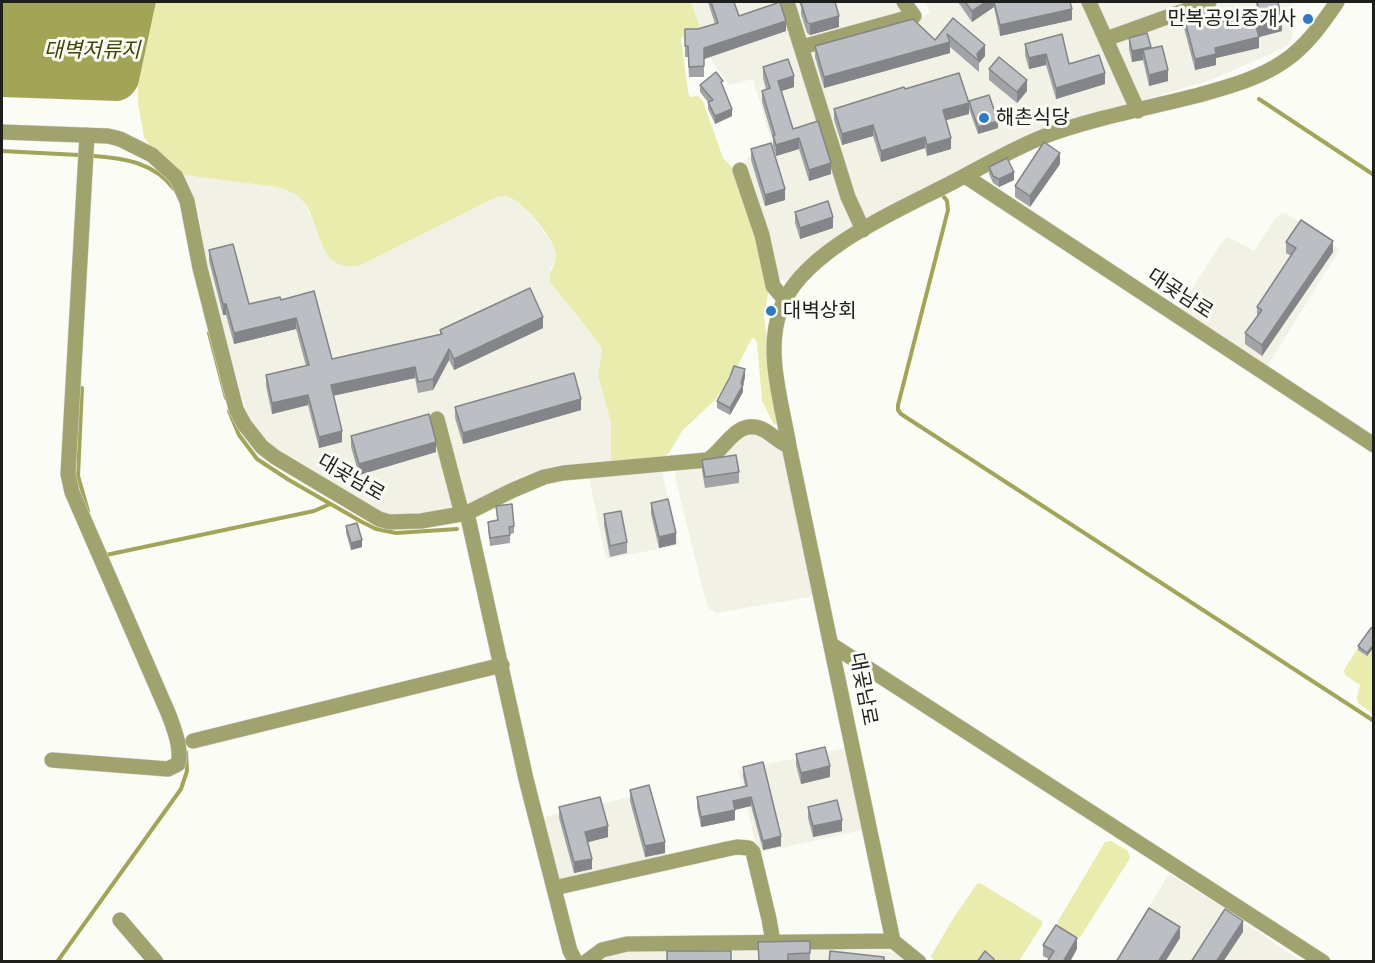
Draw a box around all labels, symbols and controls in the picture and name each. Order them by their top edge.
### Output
place label: 만복공인중개사 [1167,7,1296,31]
marker: 만복공인중개사 [1301,12,1315,26]
water label: 대벽저류지 [44,38,140,64]
place label: 해촌식당 [996,106,1070,130]
marker: 해촌식당 [977,111,991,125]
street label: 대곶남로 [1143,264,1217,324]
place label: 대벽상회 [783,299,857,323]
marker: 대벽상회 [764,304,778,318]
street label: 대곶남로 [313,449,389,507]
street label: 대곶남로 [844,651,882,727]

